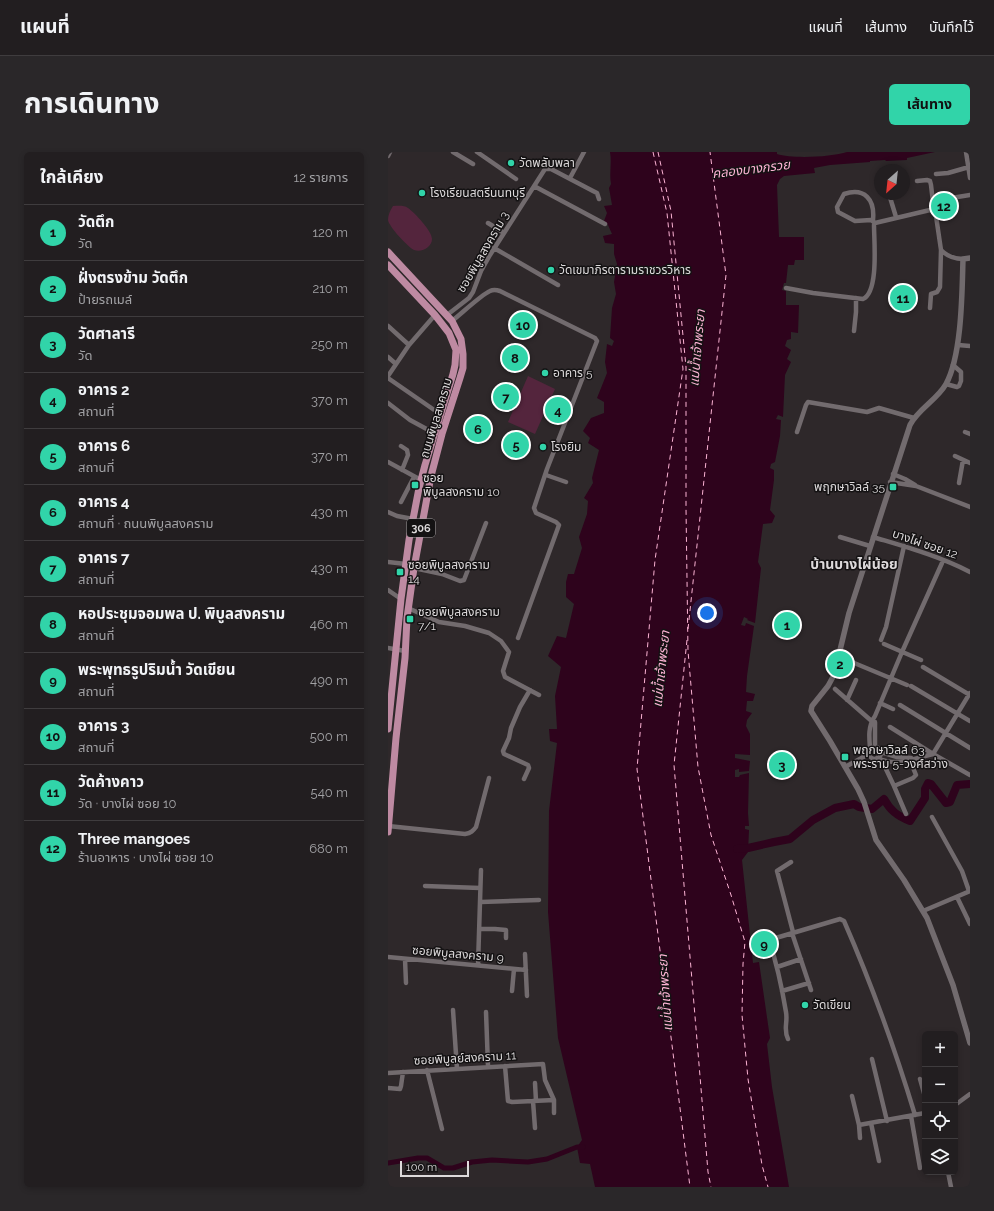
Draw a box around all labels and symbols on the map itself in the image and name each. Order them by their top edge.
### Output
place label: วัดพลับพลา [519,156,575,170]
water label: คลองบางกรวย [711,157,792,181]
marker: วัดพลับพลา [506,158,516,168]
north arrow [874,164,910,200]
place label: โรงเรียนสตรีนนทบุรี [430,186,525,200]
marker: โรงเรียนสตรีนนทบุรี [417,188,427,198]
pin: 12 [931,191,957,221]
street label: ซอยพิบูลสงคราม 3 [454,209,512,295]
place label: วัดเขมาภิรตารามราชวรวิหาร [559,263,691,277]
marker: วัดเขมาภิรตารามราชวรวิหาร [546,265,556,275]
pin: 11 [890,283,916,313]
water label: แม่น้ำเจ้าพระยา [684,308,708,387]
pin: 10 [510,310,536,340]
pin: 8 [502,343,528,373]
place label: อาคาร 5 [553,366,593,380]
marker: อาคาร 5 [540,368,550,378]
street label: ถนนพิบูลสงคราม [417,376,455,460]
pin: 7 [493,382,519,412]
pin: 4 [545,395,571,425]
pin: 6 [465,414,491,444]
pin: 5 [503,430,529,460]
place label: โรงยิม [551,440,581,454]
marker: โรงยิม [538,442,548,452]
place label: ซอย พิบูลสงคราม 10 [423,471,500,499]
marker: ซอย พิบูลสงคราม 10 [410,480,420,490]
place label: พฤกษาวิลล์ 35 [814,480,885,494]
marker: พฤกษาวิลล์ 35 [888,482,898,492]
road number: 306 [407,519,435,537]
street label: บางไผ่ ซอย 12 [890,526,960,562]
district label: บ้านบางไผ่น้อย [810,556,898,572]
place label: ซอยพิบูลสงคราม 14 [408,558,490,586]
marker: ซอยพิบูลสงคราม 14 [395,567,405,577]
your location [697,603,717,623]
place label: ซอยพิบูลสงคราม 7/1 [418,605,500,633]
pin: 1 [774,610,800,640]
marker: ซอยพิบูลสงคราม 7/1 [405,614,415,624]
water label: แม่น้ำเจ้าพระยา [648,629,673,708]
pin: 2 [827,649,853,679]
place label: พฤกษาวิลล์ 63 พระราม 5-วงศ์สว่าง [853,743,948,771]
pin: 3 [769,750,795,780]
marker: พฤกษาวิลล์ 63 พระราม 5-วงศ์สว่าง [840,752,850,762]
pin: 9 [751,929,777,959]
street label: ซอยพิบูลสงคราม 9 [412,943,504,965]
water label: แม่น้ำเจ้าพระยา [653,953,675,1032]
place label: วัดเขียน [813,998,851,1012]
marker: วัดเขียน [800,1000,810,1010]
street label: ซอยพิบูลย์สงคราม 11 [414,1048,516,1068]
scale bar [400,1159,469,1178]

